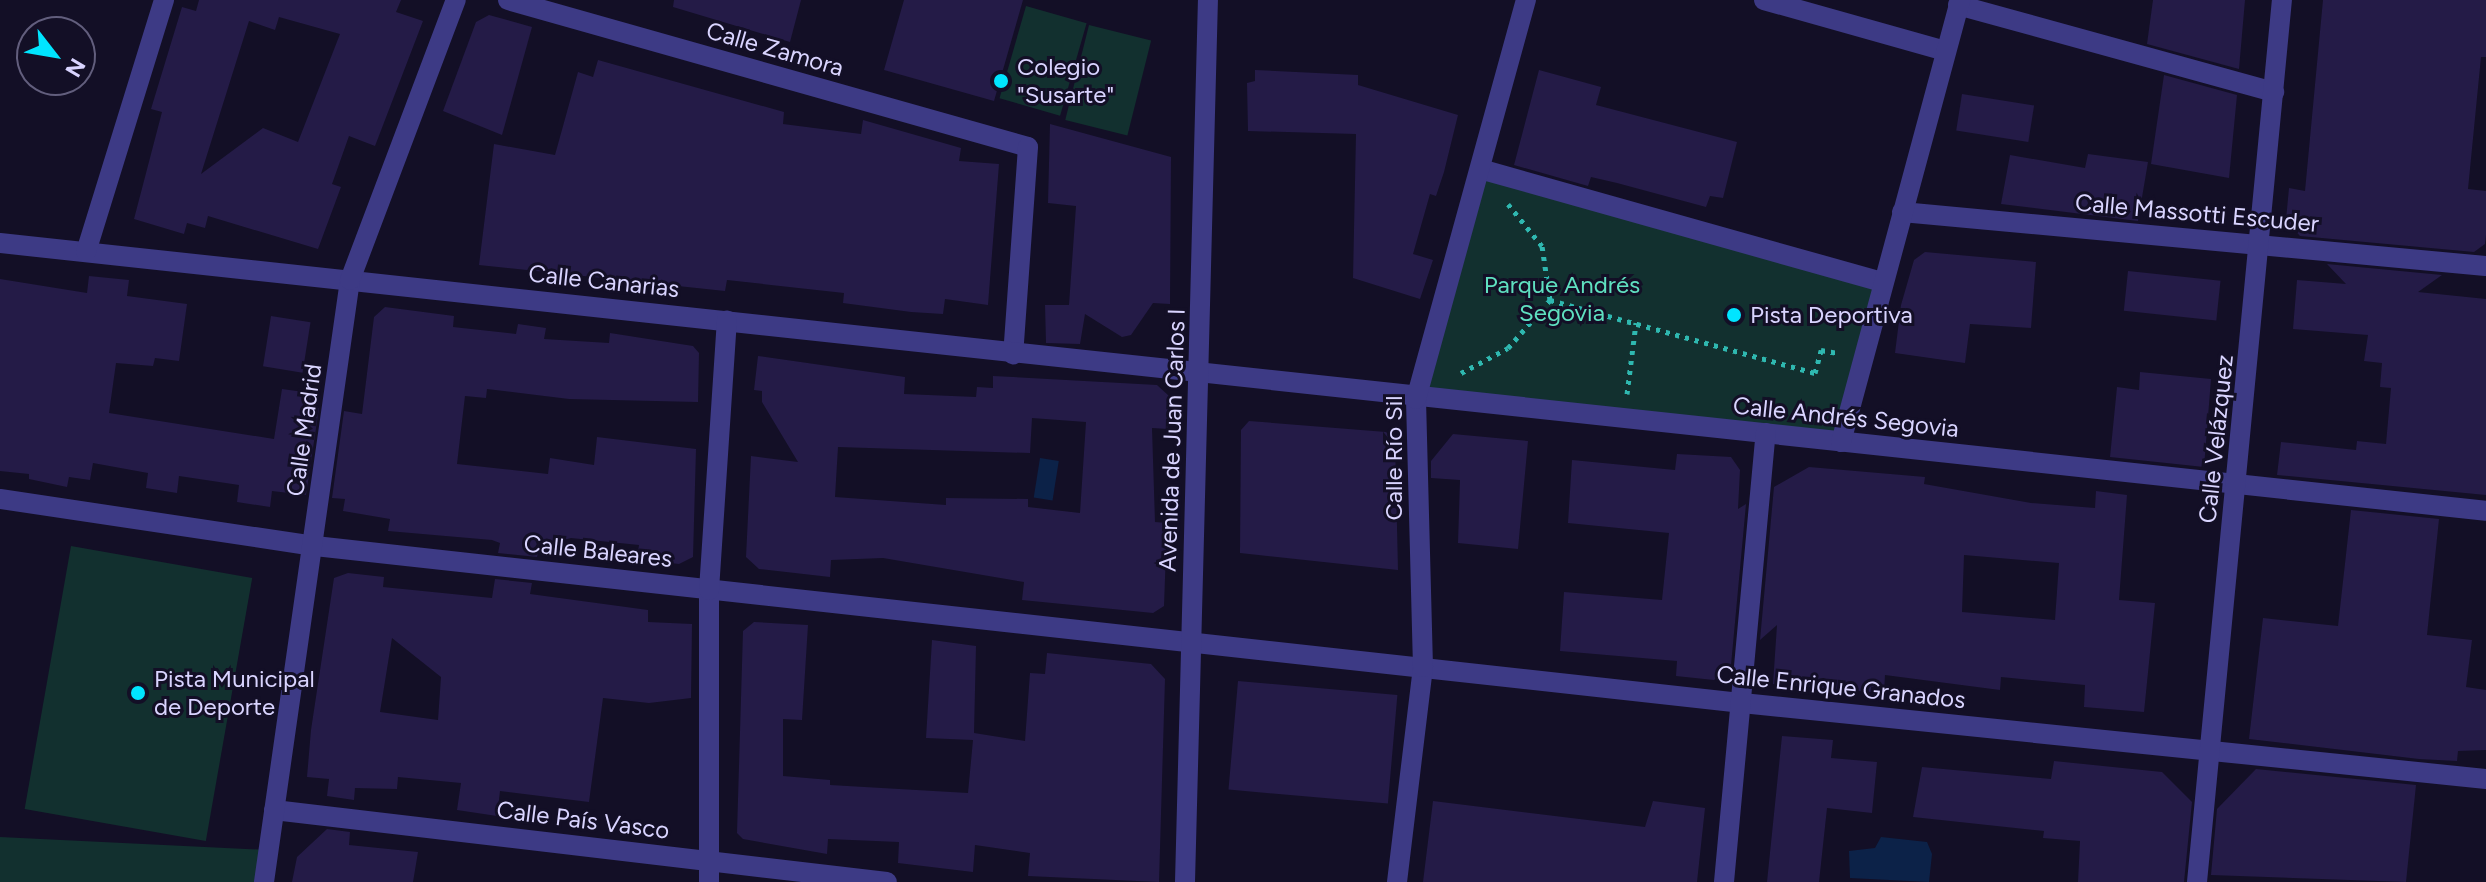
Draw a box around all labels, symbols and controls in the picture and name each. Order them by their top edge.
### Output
north arrow [16,16,96,96]
street label: Calle Zamora [703,16,847,82]
text: N [59,53,91,82]
place label: Colegio "Susarte" [1017,53,1114,109]
marker: Colegio "Susarte" [992,72,1010,90]
street label: Calle Massotti Escuder [2074,188,2320,238]
street label: Calle Canarias [527,259,681,303]
park label: Parque Andrés Segovia [1484,271,1640,327]
place label: Pista Deportiva [1750,301,1913,329]
marker: Pista Deportiva [1725,306,1743,324]
street label: Avenida de Juan Carlos I [1153,308,1191,572]
street label: Calle Velázquez [2193,353,2239,525]
street label: Calle Madrid [280,362,328,498]
street label: Calle Andrés Segovia [1732,391,1960,443]
street label: Calle Río Sil [1380,395,1408,521]
street label: Calle Baleares [522,529,674,573]
street label: Calle Enrique Granados [1715,660,1967,714]
place label: Pista Municipal de Deporte [154,665,315,721]
marker: Pista Municipal de Deporte [129,684,147,702]
street label: Calle País Vasco [495,795,671,845]

